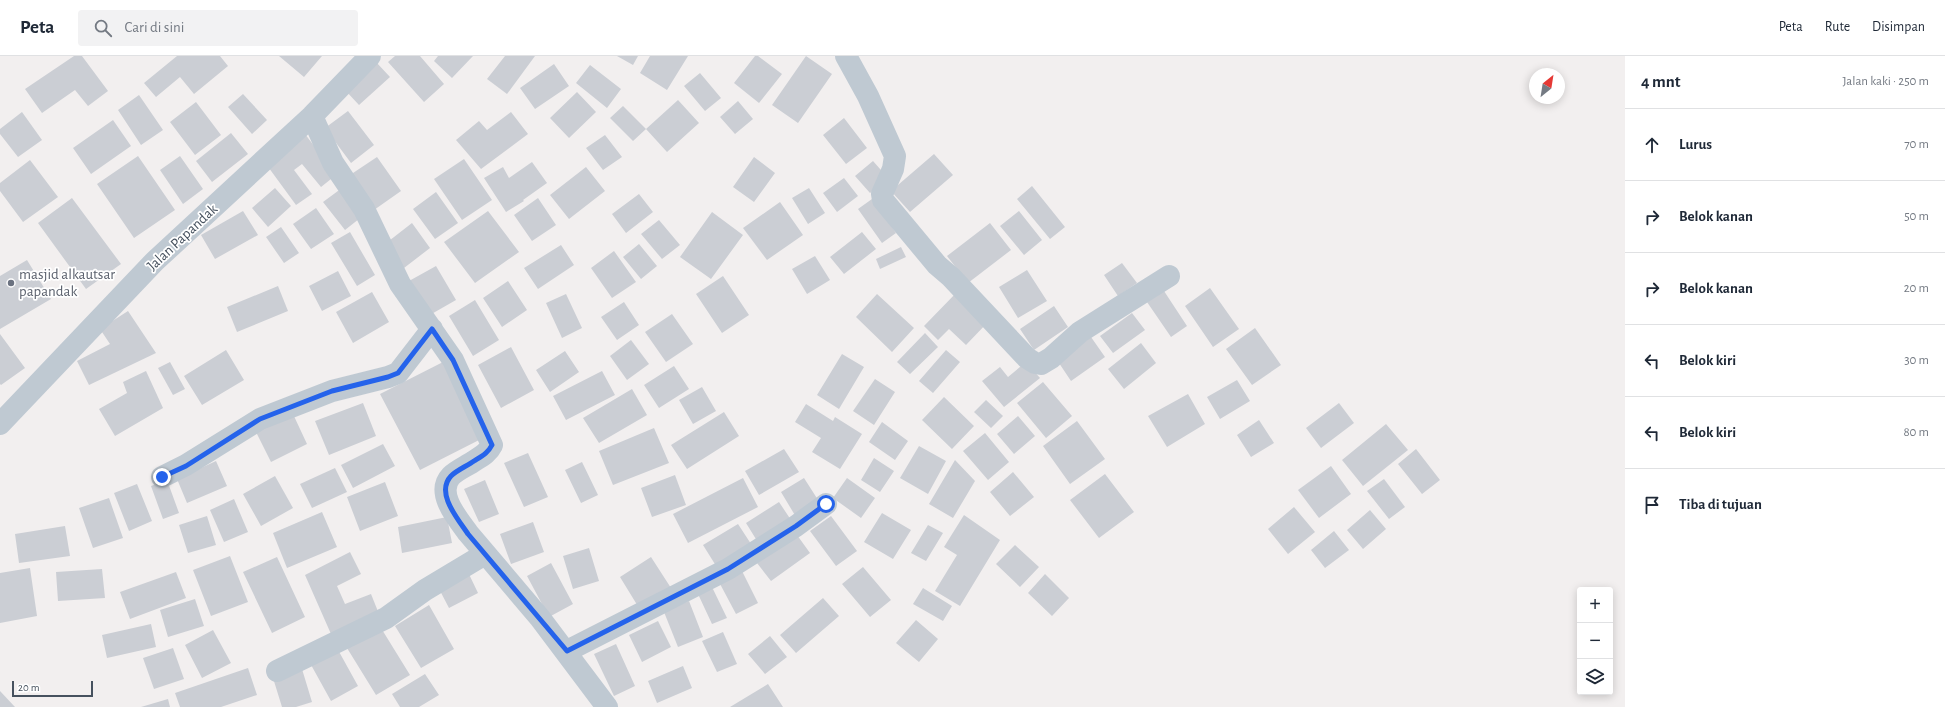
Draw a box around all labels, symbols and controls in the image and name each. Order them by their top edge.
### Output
search box [78,10,358,46]
icon: search [92,17,114,39]
text: Peta [20,18,54,37]
text: Cari di sini [124,20,184,35]
text: Peta [1779,20,1803,34]
text: Rute [1825,20,1850,34]
text: Disimpan [1872,20,1925,34]
north arrow [1529,68,1565,104]
text: 4 mnt [1641,73,1680,90]
text: Jalan kaki · 250 m [1843,75,1929,88]
icon: ahead [1641,134,1663,156]
text: Lurus [1679,137,1712,152]
text: 70 m [1904,138,1929,151]
street label: Jalan Papandak [144,201,220,274]
icon: right [1641,206,1663,228]
text: Belok kanan [1679,209,1753,224]
text: 50 m [1904,210,1929,223]
place label: masjid alkautsar papandak [19,267,115,299]
marker: masjid alkautsar papandak [6,278,16,288]
icon: right [1641,278,1663,300]
text: Belok kanan [1679,281,1753,296]
text: 20 m [1904,282,1929,295]
icon: left [1641,350,1663,372]
text: Belok kiri [1679,353,1736,368]
text: 30 m [1904,354,1929,367]
icon: left [1641,422,1663,444]
text: Belok kiri [1679,425,1736,440]
text: 80 m [1903,426,1929,439]
route end [153,468,171,486]
icon: arrive [1641,494,1663,516]
route start [817,495,835,513]
text: Tiba di tujuan [1679,497,1762,512]
map controls [1577,587,1613,695]
button: + [1577,587,1613,623]
button: − [1577,623,1613,659]
button: layers [1577,659,1613,695]
scale bar [12,679,93,698]
text: 20 m [18,682,39,693]

